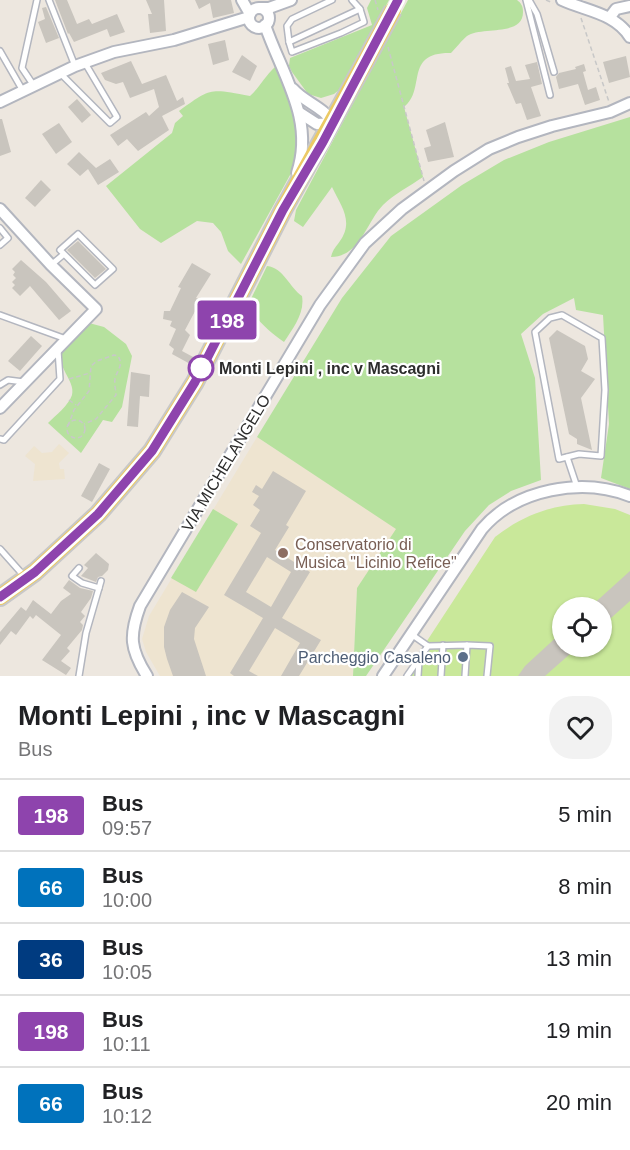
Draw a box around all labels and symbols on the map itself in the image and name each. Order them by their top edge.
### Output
line badge: 198 [192,300,262,340]
marker: Monti Lepini , inc v Mascagni [188,355,214,381]
place label: Monti Lepini , inc v Mascagni [219,360,440,377]
street label: VIA MICHELANGELO [178,392,274,534]
place label: Conservatorio di Musica "Licinio Refice" [295,536,457,571]
marker: Conservatorio di Musica "Licinio Refice" [276,546,290,560]
place label: Parcheggio Casaleno [298,649,451,666]
marker: Parcheggio Casaleno [456,650,470,664]

